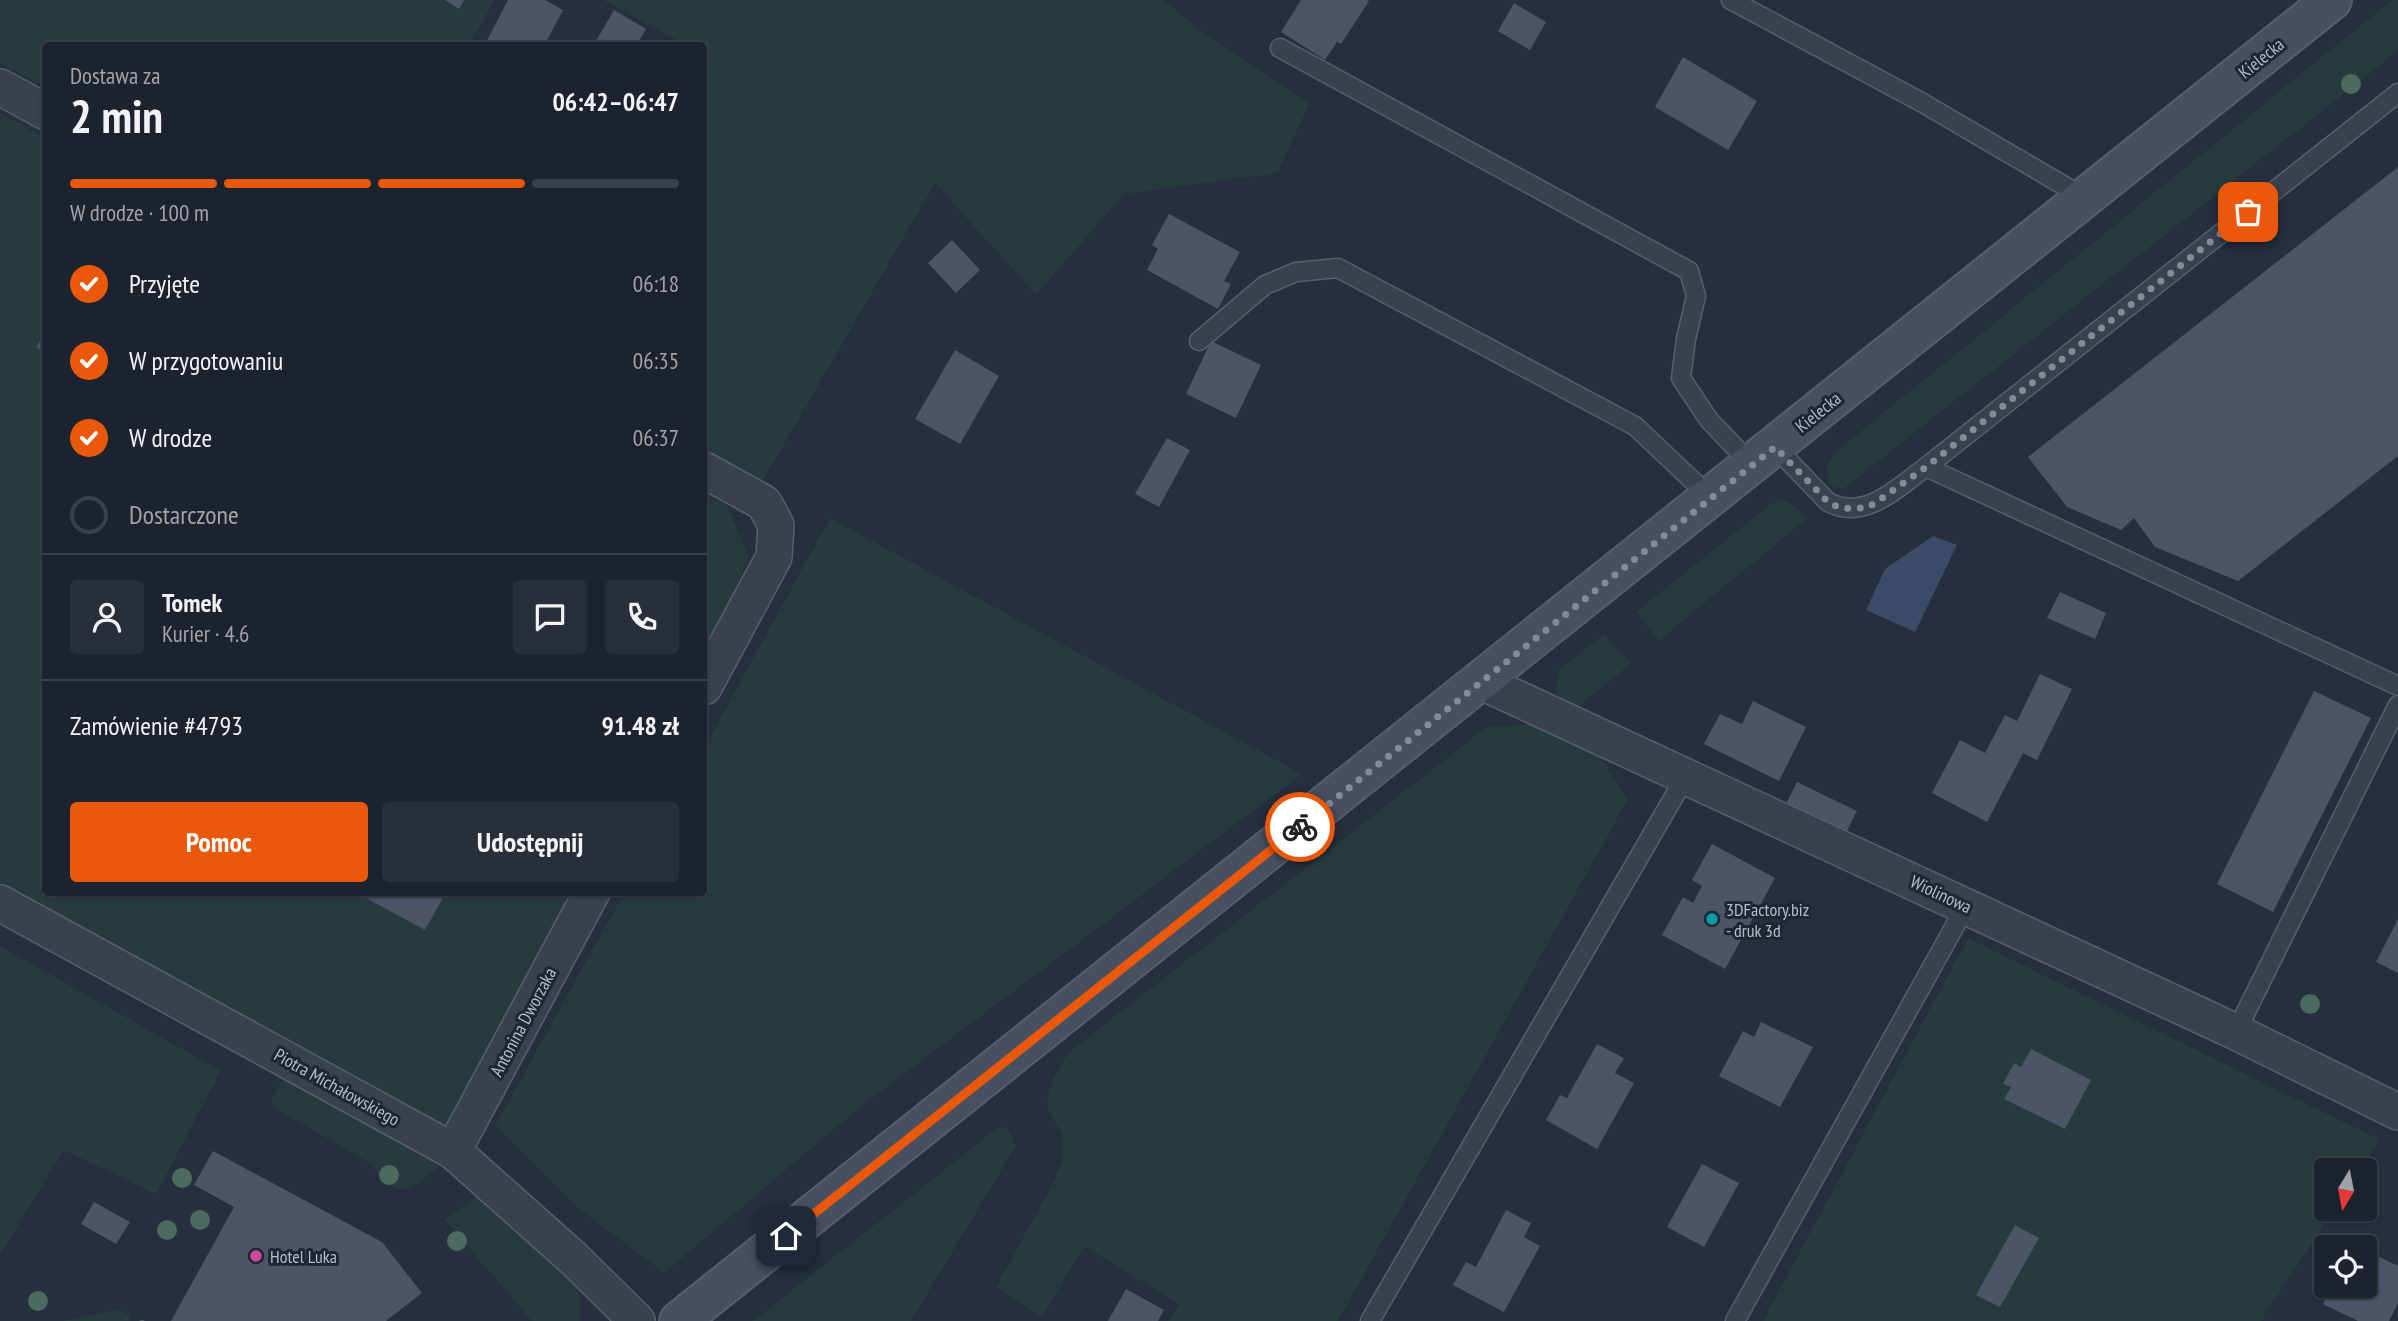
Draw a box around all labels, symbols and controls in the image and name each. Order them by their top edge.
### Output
street label: Kielecka [2233,33,2289,83]
text: Dostawa za [70,61,160,90]
text: 06:42–06:47 [552,85,679,118]
text: 2 min [70,86,163,146]
pin [2218,182,2278,242]
icon: bag [2229,193,2267,231]
text: W drodze · 100 m [70,198,209,227]
icon: check [70,265,108,303]
text: Przyjęte [129,267,200,300]
text: 06:18 [633,269,679,298]
icon: check [70,342,108,380]
text: W przygotowaniu [129,344,283,377]
text: 06:35 [633,346,679,375]
street label: Kielecka [1790,387,1846,437]
icon: check [70,419,108,457]
text: W drodze [129,421,212,454]
text: 06:37 [633,423,679,452]
text: Dostarczone [129,498,239,531]
button: person [70,580,144,654]
button: chat [513,580,587,654]
button: phone [605,580,679,654]
text: Tomek [162,586,222,619]
text: Kurier · 4.6 [162,619,249,648]
text: Zamówienie #4793 [70,709,243,742]
text: 91.48 zł [602,709,679,742]
courier [1265,792,1335,862]
button: Pomoc [70,802,368,882]
button: Udostępnij [382,802,679,882]
icon: bike [1281,808,1319,846]
street label: Wiolinowa [1907,870,1975,918]
place label: 3DFactory.biz - druk 3d [1726,898,1809,942]
marker: 3DFactory.biz - druk 3d [1704,911,1720,927]
street label: Antonina Dworzaka [485,964,561,1080]
street label: Piotra Michałowskiego [270,1043,404,1131]
north arrow [2314,1158,2376,1222]
map controls [2314,1158,2377,1298]
pin [756,1206,816,1266]
icon: home [767,1217,805,1255]
button: locate [2314,1235,2377,1298]
place label: Hotel Luka [270,1245,337,1268]
marker: Hotel Luka [248,1248,264,1264]

